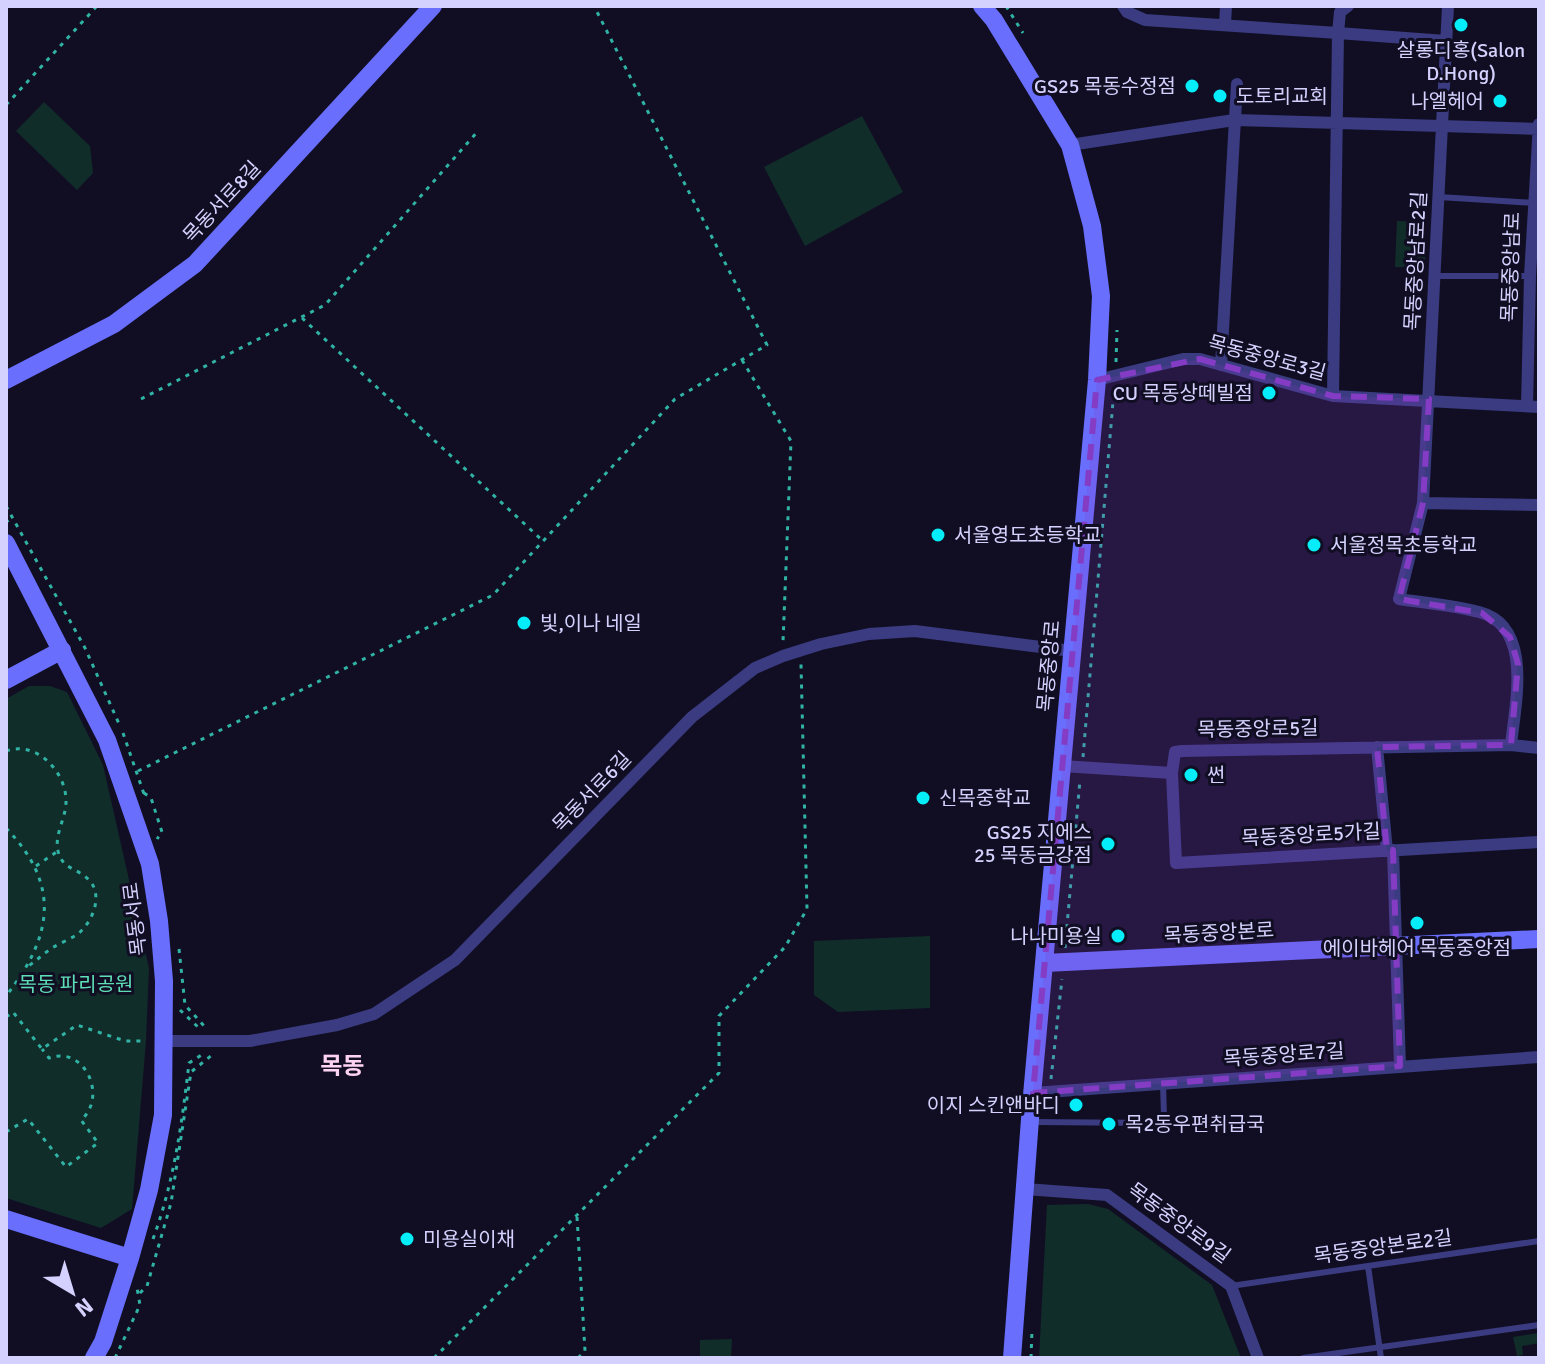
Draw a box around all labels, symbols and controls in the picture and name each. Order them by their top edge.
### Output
marker: 살롱디홍(Salon D.Hong) [1452,16,1470,34]
place label: 살롱디홍(Salon D.Hong) [1397,38,1525,86]
place label: GS25 목동수정점 [1034,74,1176,99]
marker: GS25 목동수정점 [1183,77,1201,95]
place label: 도토리교회 [1236,84,1328,109]
marker: 도토리교회 [1211,87,1229,105]
place label: 나엘헤어 [1410,89,1484,114]
marker: 나엘헤어 [1491,92,1509,110]
street label: 목동서로8길 [178,156,266,248]
street label: 목동중앙남로2길 [1400,191,1432,331]
street label: 목동중앙남로 [1497,211,1525,323]
street label: 목동중앙로3길 [1205,330,1329,386]
place label: CU 목동상떼빌점 [1113,381,1253,406]
marker: CU 목동상떼빌점 [1260,384,1278,402]
place label: 서울영도초등학교 [954,523,1101,548]
marker: 서울영도초등학교 [929,526,947,544]
place label: 서울정목초등학교 [1330,533,1477,558]
marker: 서울정목초등학교 [1305,536,1323,554]
place label: 빛,이나 네일 [540,611,642,636]
marker: 빛,이나 네일 [515,614,533,632]
street label: 목동중앙로 [1033,619,1065,713]
street label: 목동중앙로5길 [1197,715,1319,743]
street label: 목동서로6길 [547,746,637,838]
place label: 썬 [1207,763,1225,788]
marker: 썬 [1182,766,1200,784]
place label: 신목중학교 [939,786,1031,811]
marker: 신목중학교 [914,789,932,807]
street label: 목동중앙로5가길 [1241,819,1381,851]
place label: GS25 지에스 25 목동금강점 [974,820,1092,868]
marker: GS25 지에스 25 목동금강점 [1099,835,1117,853]
street label: 목동서로 [118,881,152,957]
marker: 에이바헤어 목동중앙점 [1408,914,1426,932]
street label: 목동중앙본로 [1163,918,1275,948]
place label: 나나미용실 [1010,924,1102,949]
marker: 나나미용실 [1109,927,1127,945]
place label: 에이바헤어 목동중앙점 [1323,936,1511,961]
park label: 목동 파리공원 [19,972,133,997]
street label: 목동중앙로7길 [1223,1038,1345,1072]
district label: 목동 [320,1051,364,1081]
place label: 이지 스킨앤바디 [927,1093,1060,1118]
marker: 이지 스킨앤바디 [1067,1096,1085,1114]
place label: 목2동우편취급국 [1125,1112,1265,1137]
marker: 목2동우편취급국 [1100,1115,1118,1133]
street label: 목동중앙로9길 [1123,1177,1235,1269]
street label: 목동중앙본로2길 [1312,1225,1454,1269]
place label: 미용실이채 [423,1227,515,1252]
marker: 미용실이채 [398,1230,416,1248]
north arrow [32,1252,112,1332]
text: N [70,1292,98,1323]

